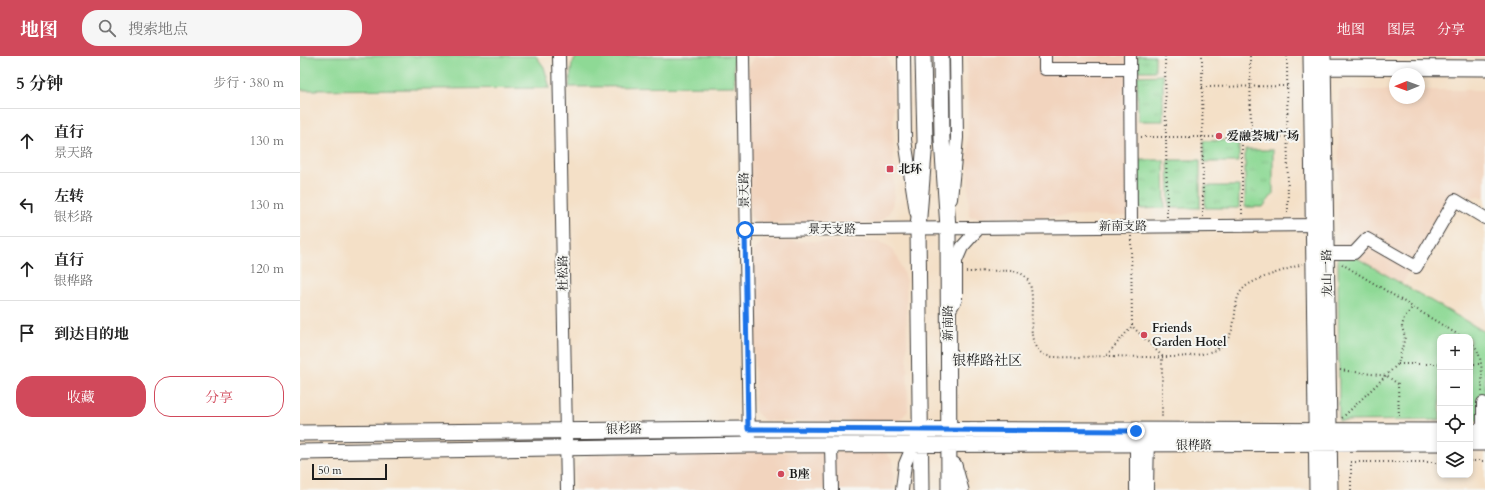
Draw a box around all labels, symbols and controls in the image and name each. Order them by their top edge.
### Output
search box [82,10,362,46]
text: 地图 [20,17,58,43]
icon: search [96,17,118,39]
text: 搜索地点 [128,19,188,39]
text: 地图 [1337,20,1365,39]
text: 图层 [1387,20,1415,39]
text: 分享 [1437,20,1465,39]
north arrow [1389,68,1425,104]
text: 5 分钟 [16,72,63,95]
text: 步行 · 380 m [213,74,284,92]
text: 直行 [54,122,84,142]
place label: 爱融荟城广场 [1227,128,1299,144]
icon: ahead [16,130,38,152]
marker: 爱融荟城广场 [1214,131,1224,141]
text: 130 m [250,132,284,150]
text: 景天路 [54,144,93,162]
place label: 北环 [898,161,922,177]
marker: 北环 [885,164,895,174]
street label: 景天路 [736,172,752,208]
text: 左转 [54,186,84,206]
icon: left [16,194,38,216]
text: 130 m [250,196,284,214]
text: 银杉路 [54,208,93,226]
street label: 新南支路 [1099,218,1147,234]
route start [736,221,754,239]
street label: 景天支路 [808,221,856,237]
street label: 龙山一路 [1319,249,1335,297]
text: 直行 [54,250,84,270]
street label: 杜松路 [555,255,571,291]
icon: ahead [16,258,38,280]
text: 120 m [250,260,284,278]
text: 银桦路 [54,272,93,290]
street label: 新南路 [940,305,956,341]
place label: Friends Garden Hotel [1152,320,1227,350]
icon: arrive [16,322,38,344]
text: 到达目的地 [54,324,129,344]
marker: Friends Garden Hotel [1139,330,1149,340]
map controls [1437,334,1473,478]
button: + [1437,334,1473,370]
district label: 银桦路社区 [952,351,1022,370]
button: − [1437,370,1473,406]
button: 收藏 [16,376,146,417]
button: 分享 [154,376,284,417]
button: locate [1437,406,1473,442]
street label: 银杉路 [606,421,642,437]
route end [1127,422,1145,440]
street label: 银桦路 [1176,437,1212,453]
button: layers [1437,442,1473,478]
scale bar [312,462,387,481]
text: 50 m [318,463,342,478]
place label: B座 [789,466,810,482]
marker: B座 [776,469,786,479]

